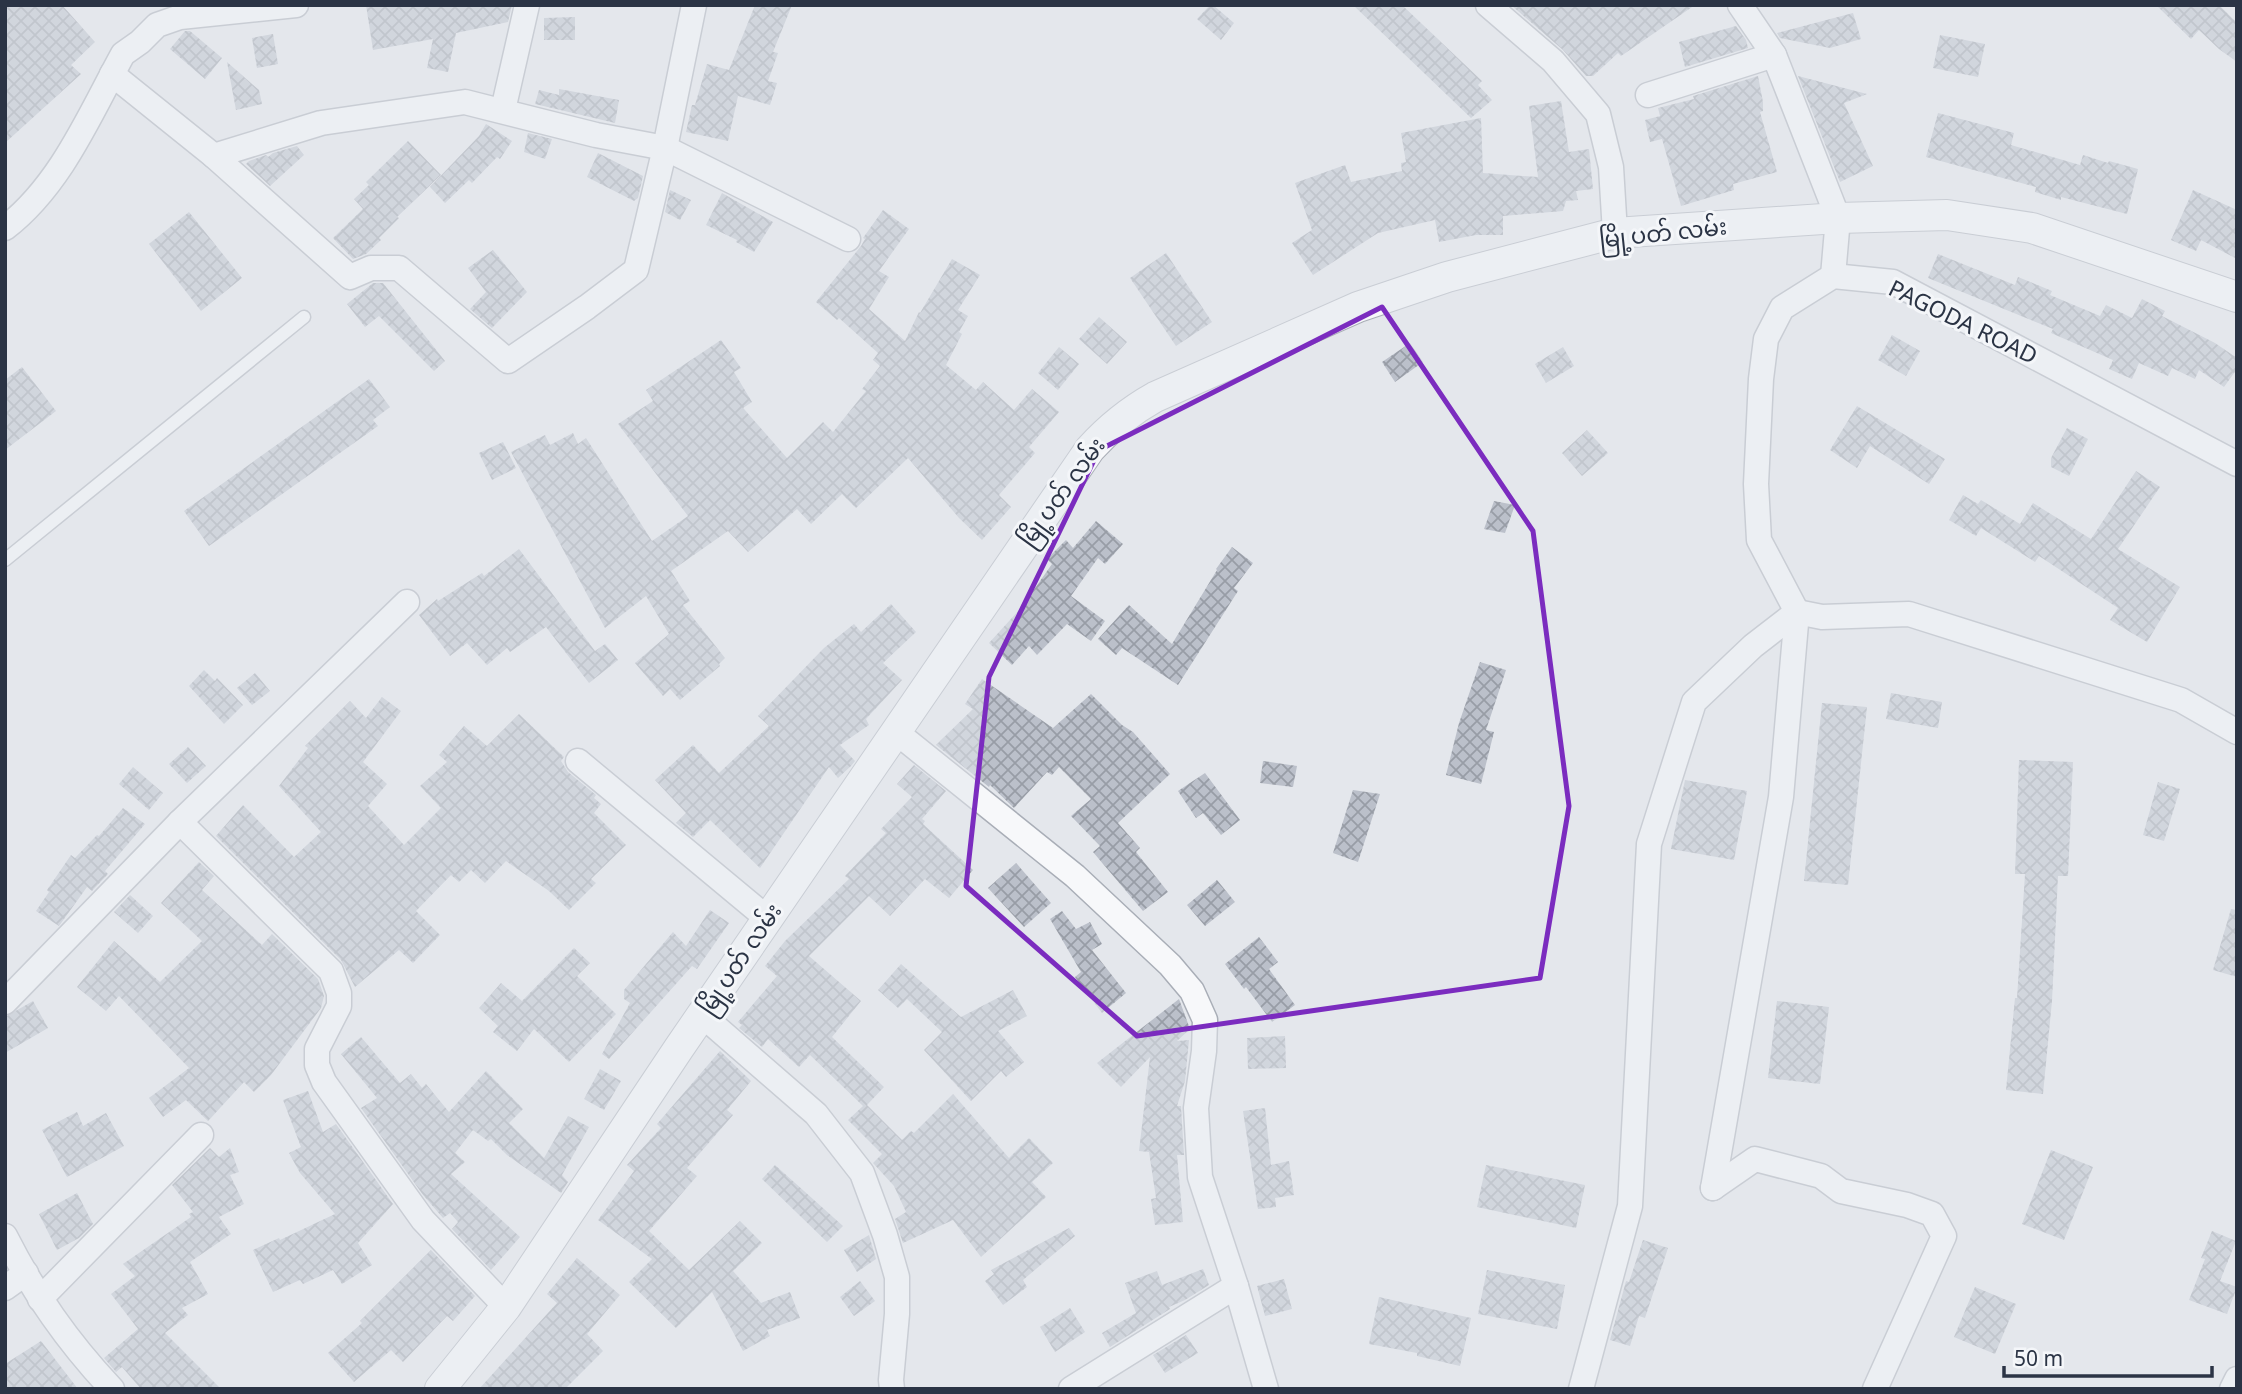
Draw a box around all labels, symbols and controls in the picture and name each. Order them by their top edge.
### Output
street label: မြို့ပတ် လမ်း [1597,209,1729,259]
street label: PAGODA ROAD [1884,271,2043,371]
street label: မြို့ပတ် လမ်း [1011,430,1115,555]
street label: မြို့ပတ် လမ်း [690,896,792,1023]
scale bar [2004,1334,2212,1378]
text: 50 m [2014,1344,2063,1372]

